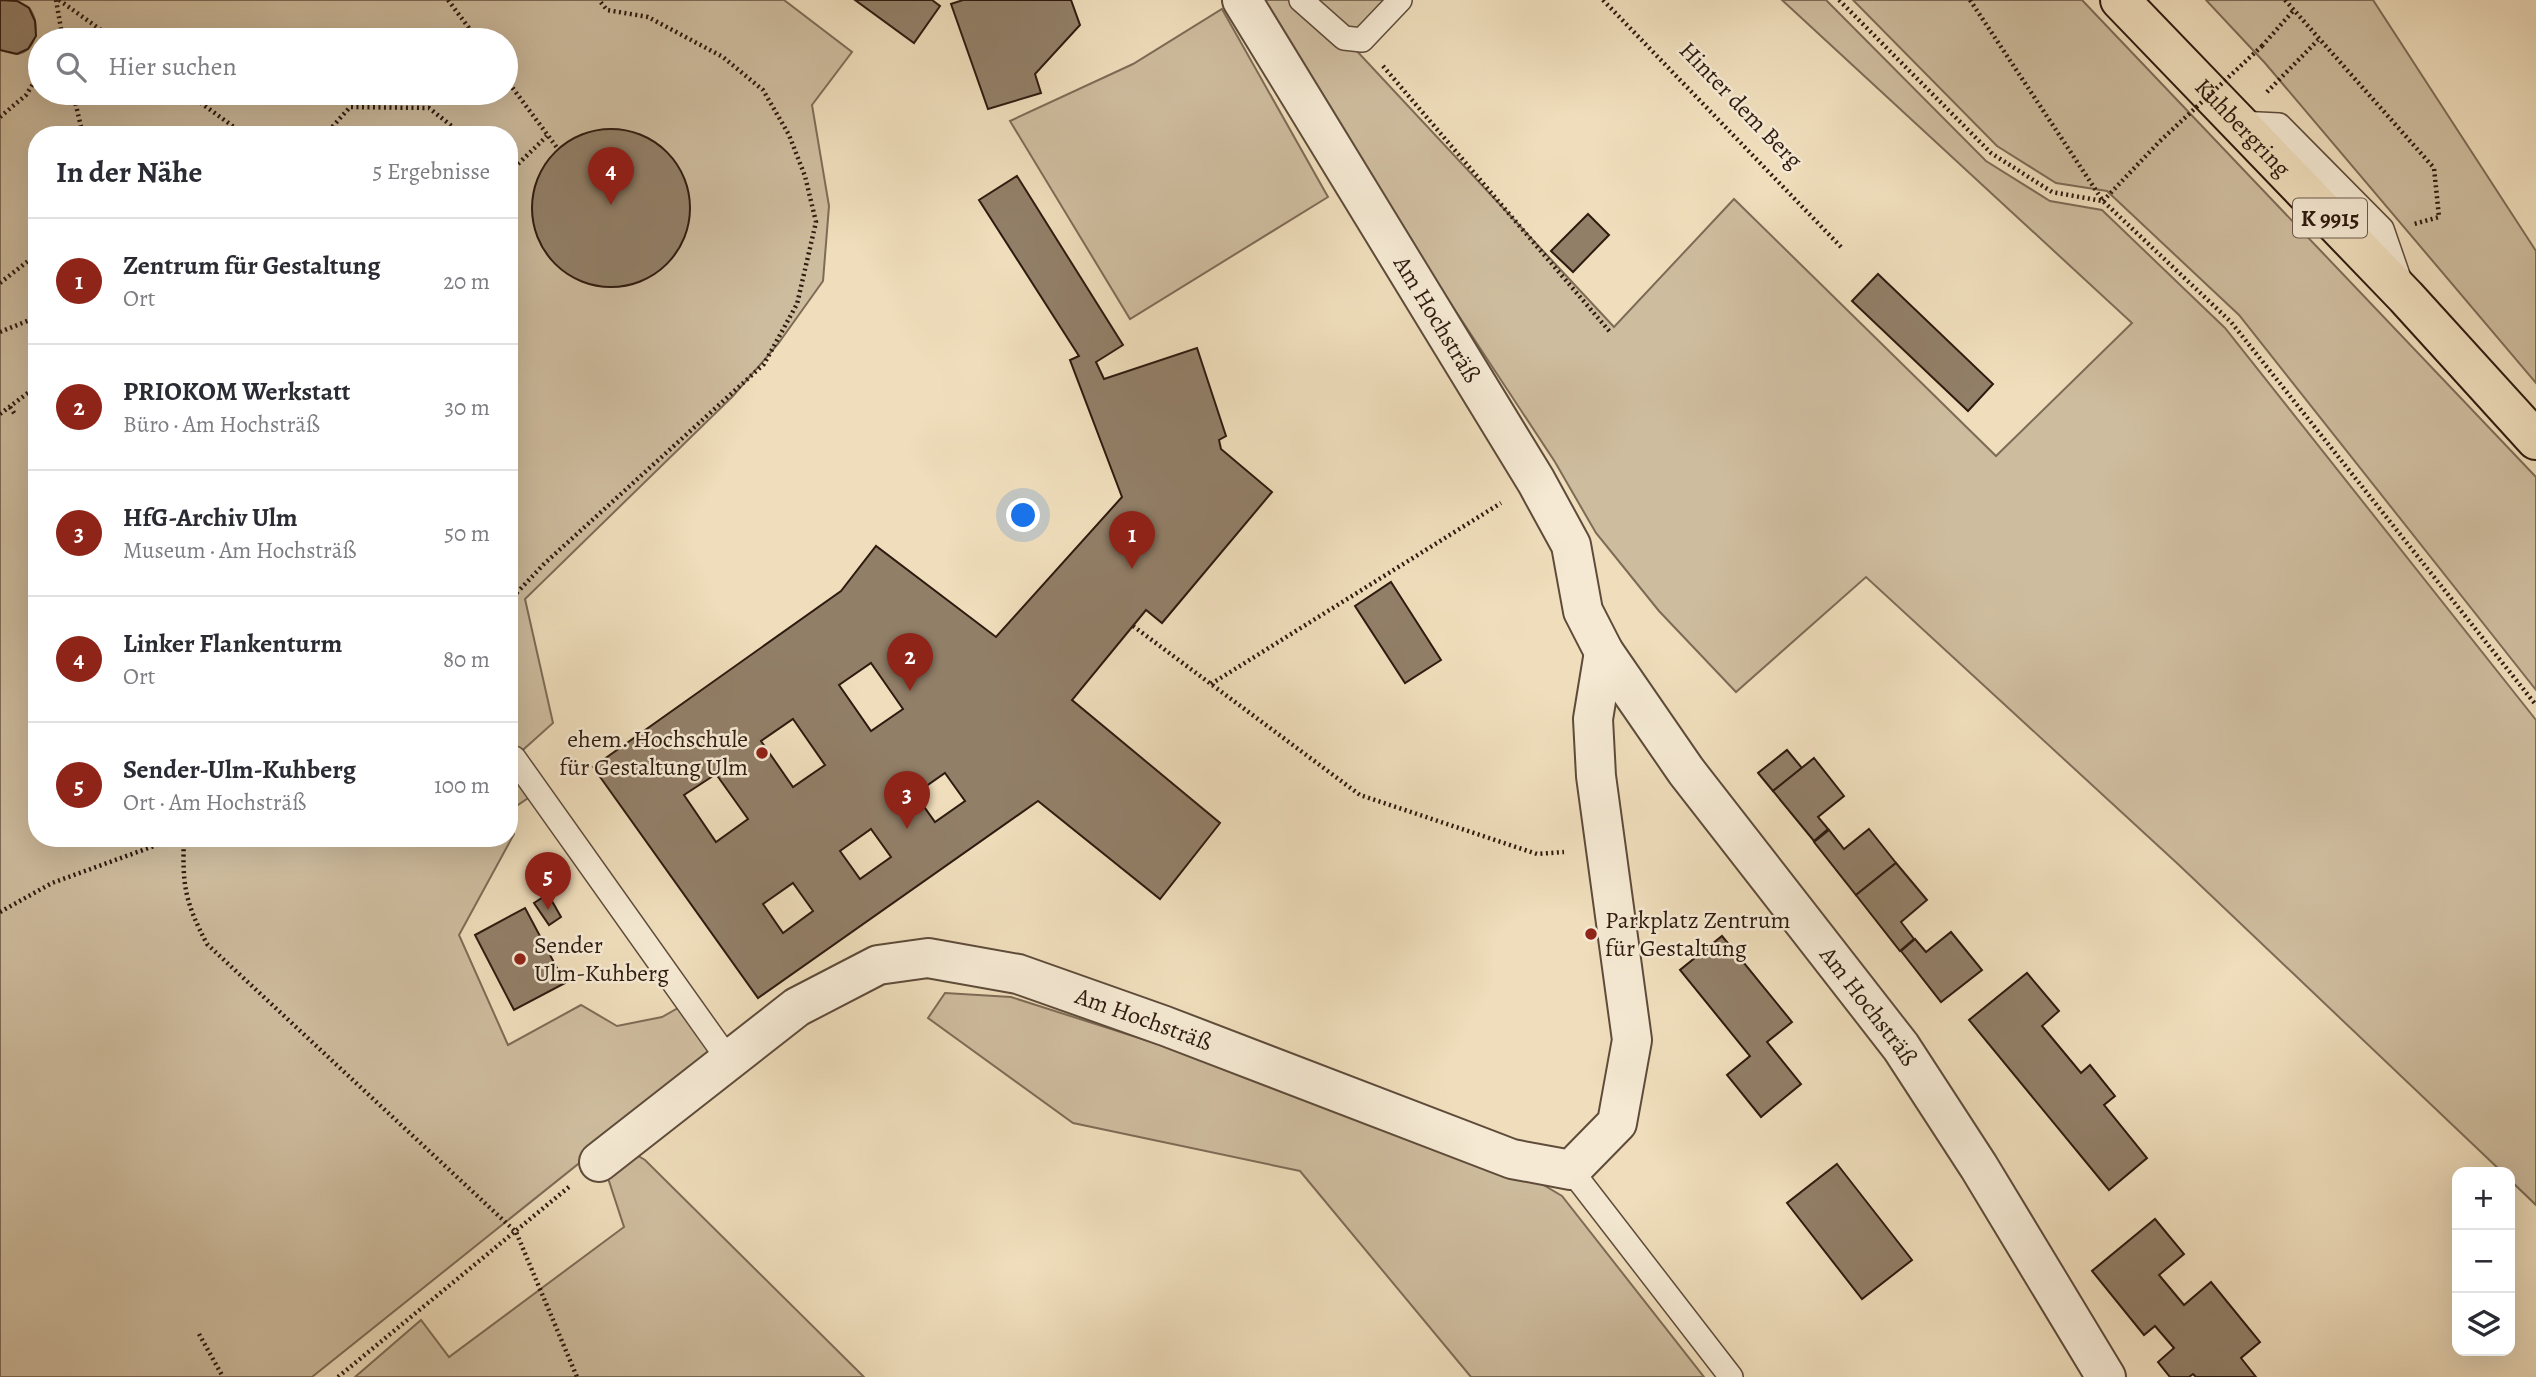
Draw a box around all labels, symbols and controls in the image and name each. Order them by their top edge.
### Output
search box [28,28,518,105]
street label: Hinter dem Berg [1672,35,1810,175]
icon: search [52,48,90,86]
text: Hier suchen [108,49,237,84]
street label: Kuhbergring [2188,71,2298,184]
pin: 4 [588,147,634,205]
text: In der Nähe [56,152,202,192]
text: 5 Ergebnisse [372,156,490,187]
road number: K 9915 [2293,198,2367,238]
text: Zentrum für Gestaltung [123,248,380,283]
street label: Am Hochsträß [1386,249,1488,388]
text: 1 [75,266,83,297]
text: 20 m [443,266,490,297]
text: Ort [123,283,155,314]
text: PRIOKOM Werkstatt [123,374,350,409]
text: 2 [73,392,85,423]
text: 30 m [444,392,490,423]
text: Büro · Am Hochsträß [123,409,320,440]
your location [1006,498,1040,532]
text: HfG-Archiv Ulm [123,500,298,535]
pin: 1 [1109,511,1155,569]
text: 3 [74,518,84,549]
text: 50 m [444,518,490,549]
text: Museum · Am Hochsträß [123,535,356,566]
text: Linker Flankenturm [123,626,342,661]
pin: 2 [887,633,933,691]
text: 4 [74,644,84,675]
text: 80 m [443,644,490,675]
text: Ort [123,661,155,692]
place label: ehem. Hochschule für Gestaltung Ulm [559,723,748,783]
marker: ehem. Hochschule für Gestaltung Ulm [754,745,770,761]
text: Sender-Ulm-Kuhberg [123,752,356,787]
text: 5 [74,770,84,801]
text: 100 m [434,770,490,801]
pin: 3 [884,771,930,829]
text: Ort · Am Hochsträß [123,787,306,818]
pin: 5 [525,852,571,910]
place label: Parkplatz Zentrum für Gestaltung [1605,904,1791,964]
marker: Parkplatz Zentrum für Gestaltung [1583,926,1599,942]
place label: Sender Ulm-Kuhberg [534,929,669,989]
street label: Am Hochsträß [1812,939,1925,1072]
marker: Sender Ulm-Kuhberg [512,951,528,967]
street label: Am Hochsträß [1070,979,1216,1058]
map controls [2452,1167,2515,1356]
button: + [2452,1167,2515,1230]
button: − [2452,1230,2515,1293]
button: layers [2452,1293,2515,1356]

